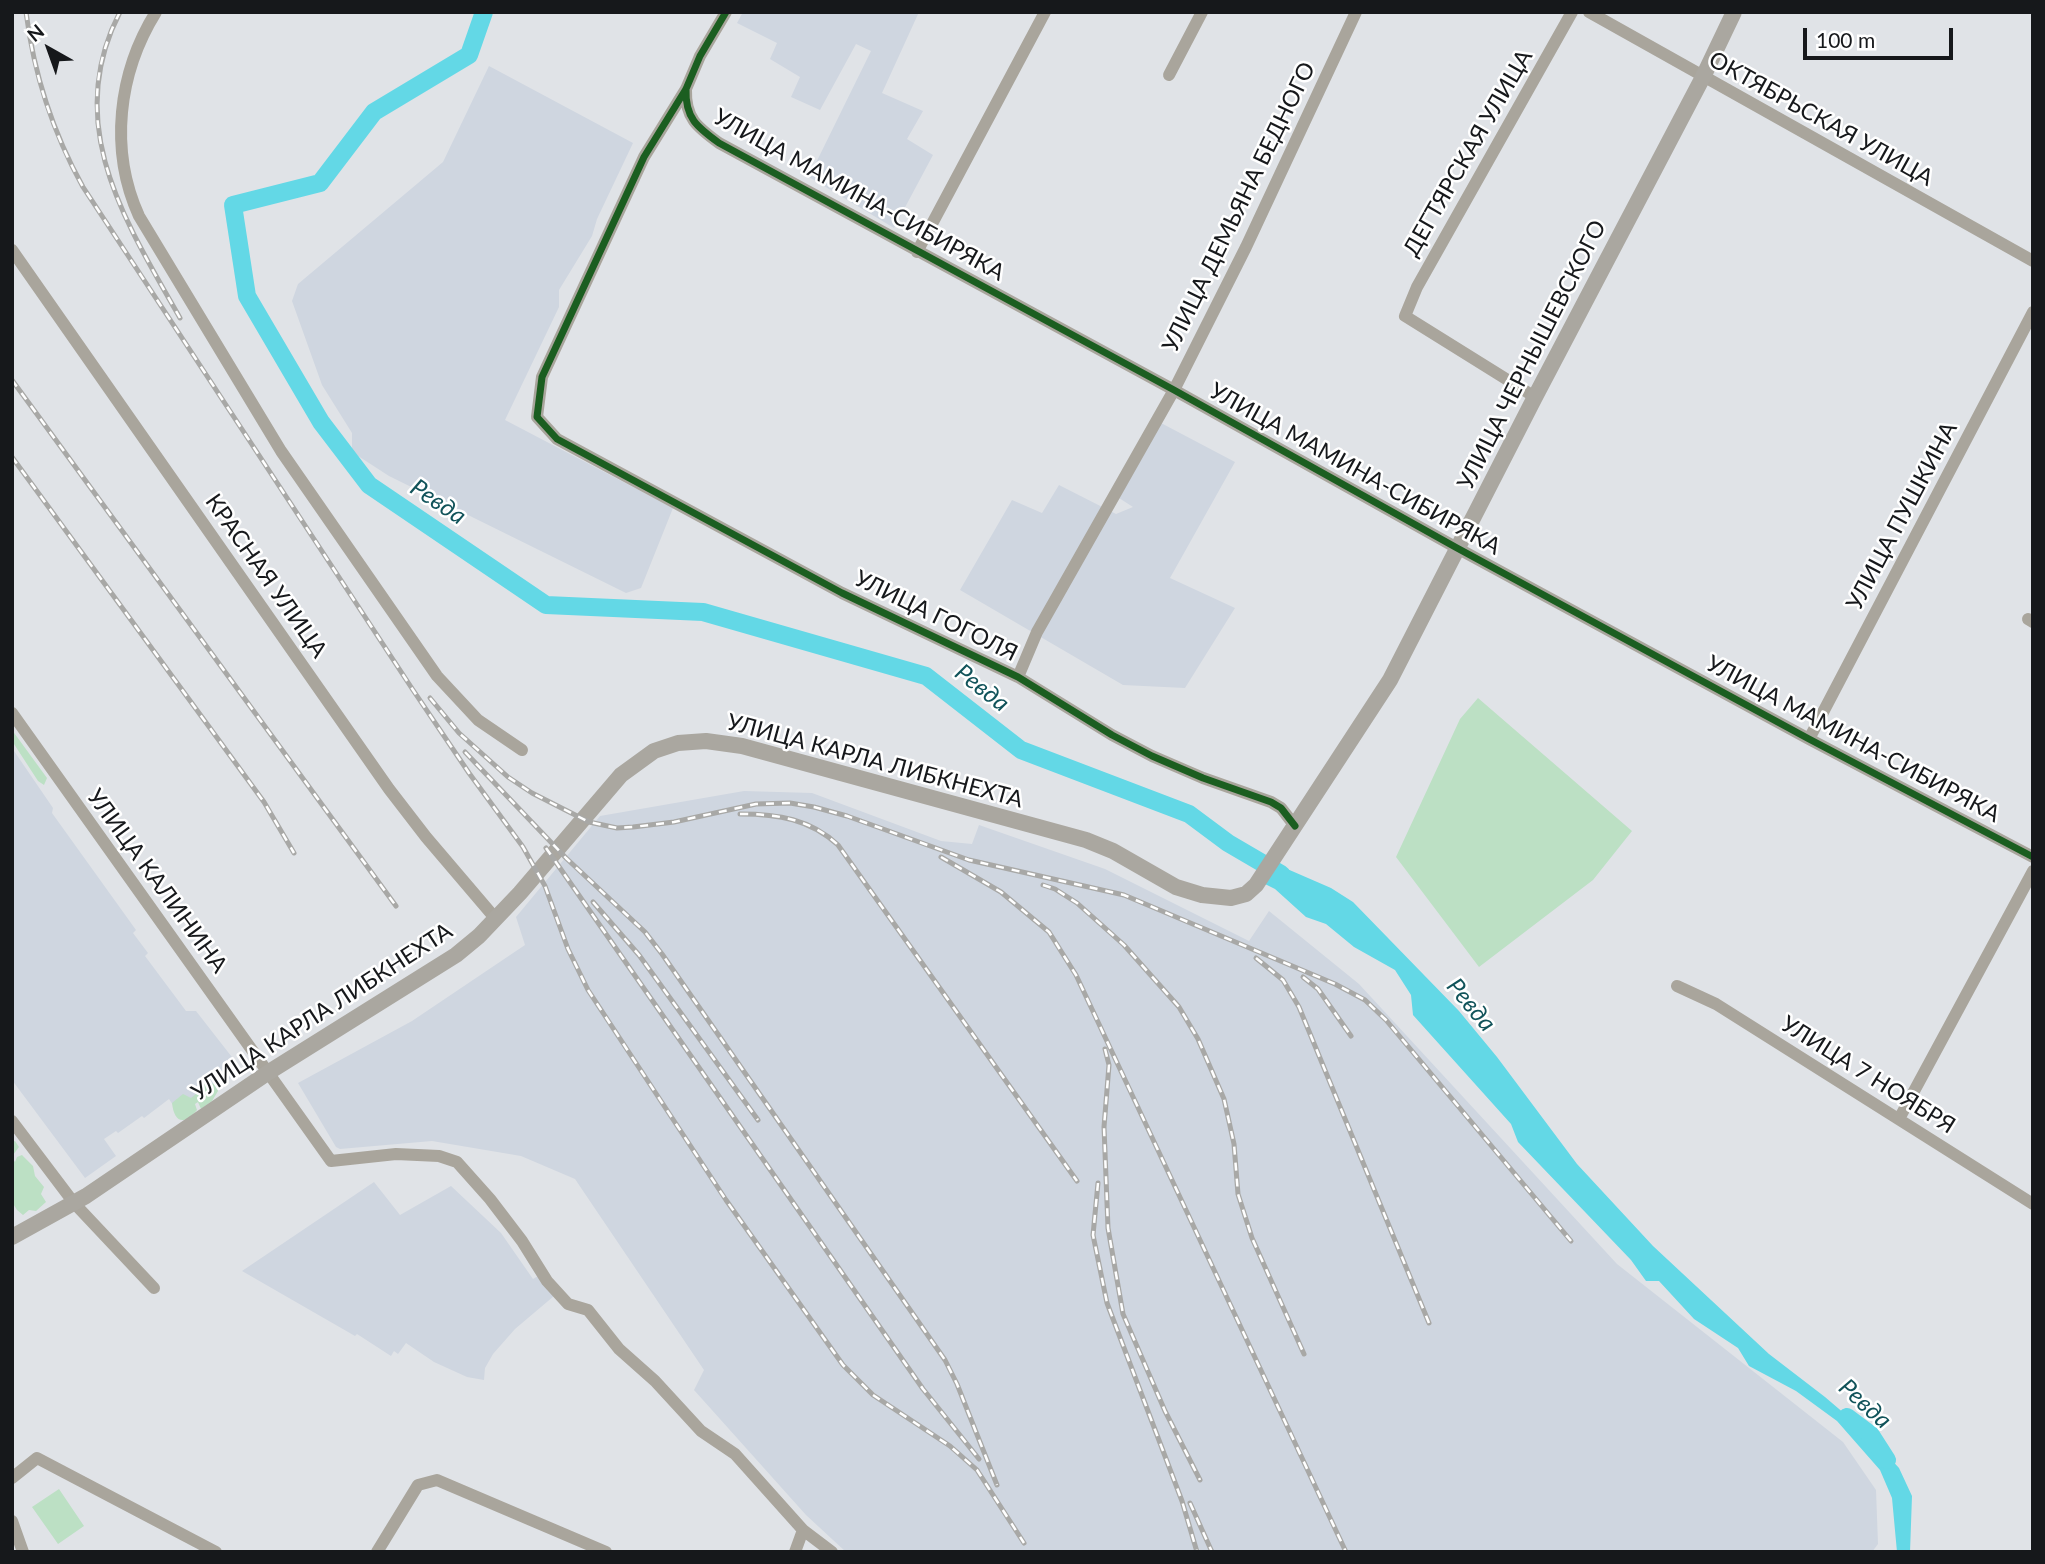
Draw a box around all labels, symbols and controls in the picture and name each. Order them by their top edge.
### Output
north arrow [14,14,84,84]
scale bar [1807,14,1958,58]
text: N [22,19,48,46]
text: 100 m [1816,27,1875,52]
street label: ДЕГТЯРСКАЯ УЛИЦА [1398,45,1538,261]
street label: ОКТЯБРЬСКАЯ УЛИЦА [1704,46,1938,192]
street label: УЛИЦА ДЕМЬЯНА БЕДНОГО [1157,58,1321,356]
street label: УЛИЦА МАМИНА-СИБИРЯКА [709,103,1009,287]
street label: УЛИЦА ЧЕРНЫШЕВСКОГО [1452,216,1612,494]
street label: УЛИЦА МАМИНА-СИБИРЯКА [1205,377,1505,561]
street label: УЛИЦА ПУШКИНА [1841,417,1963,615]
water label: Ревда [405,473,471,531]
street label: КРАСНАЯ УЛИЦА [199,489,333,663]
street label: УЛИЦА ГОГОЛЯ [850,565,1022,667]
street label: УЛИЦА МАМИНА-СИБИРЯКА [1701,650,2005,828]
water label: Ревда [949,658,1015,718]
street label: УЛИЦА КАРЛА ЛИБКНЕХТА [724,708,1026,814]
street label: УЛИЦА КАЛИНИНА [81,784,233,978]
street label: УЛИЦА КАРЛА ЛИБКНЕХТА [186,917,458,1107]
water label: Ревда [1440,973,1502,1037]
street label: УЛИЦА 7 НОЯБРЯ [1776,1010,1960,1140]
water label: Ревда [1833,1373,1897,1435]

